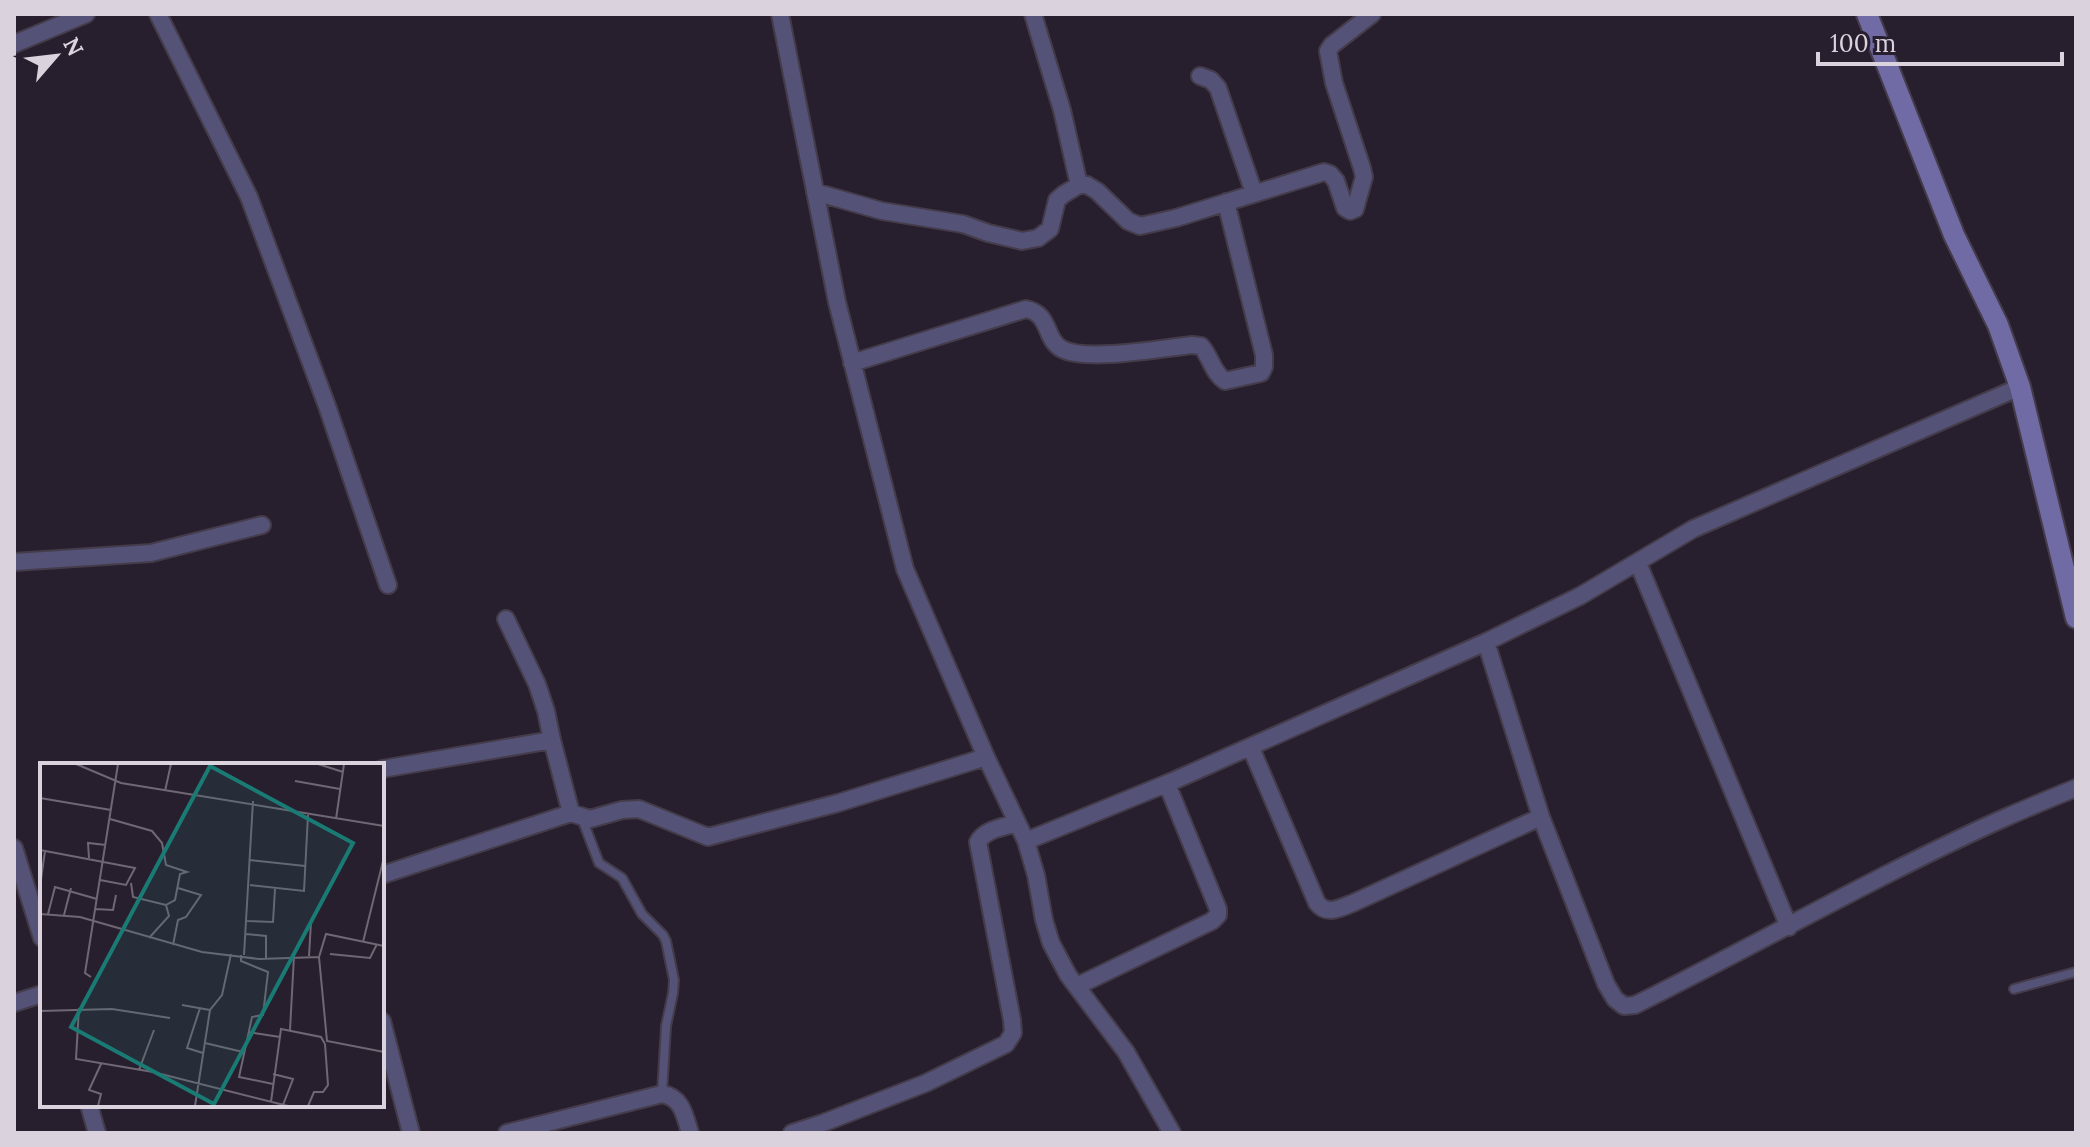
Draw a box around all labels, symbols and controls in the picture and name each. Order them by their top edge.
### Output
north arrow [16,16,96,96]
scale bar [1818,16,2062,66]
text: 100 m [1830,28,1896,59]
text: N [57,33,90,61]
inset map [40,763,384,1107]

